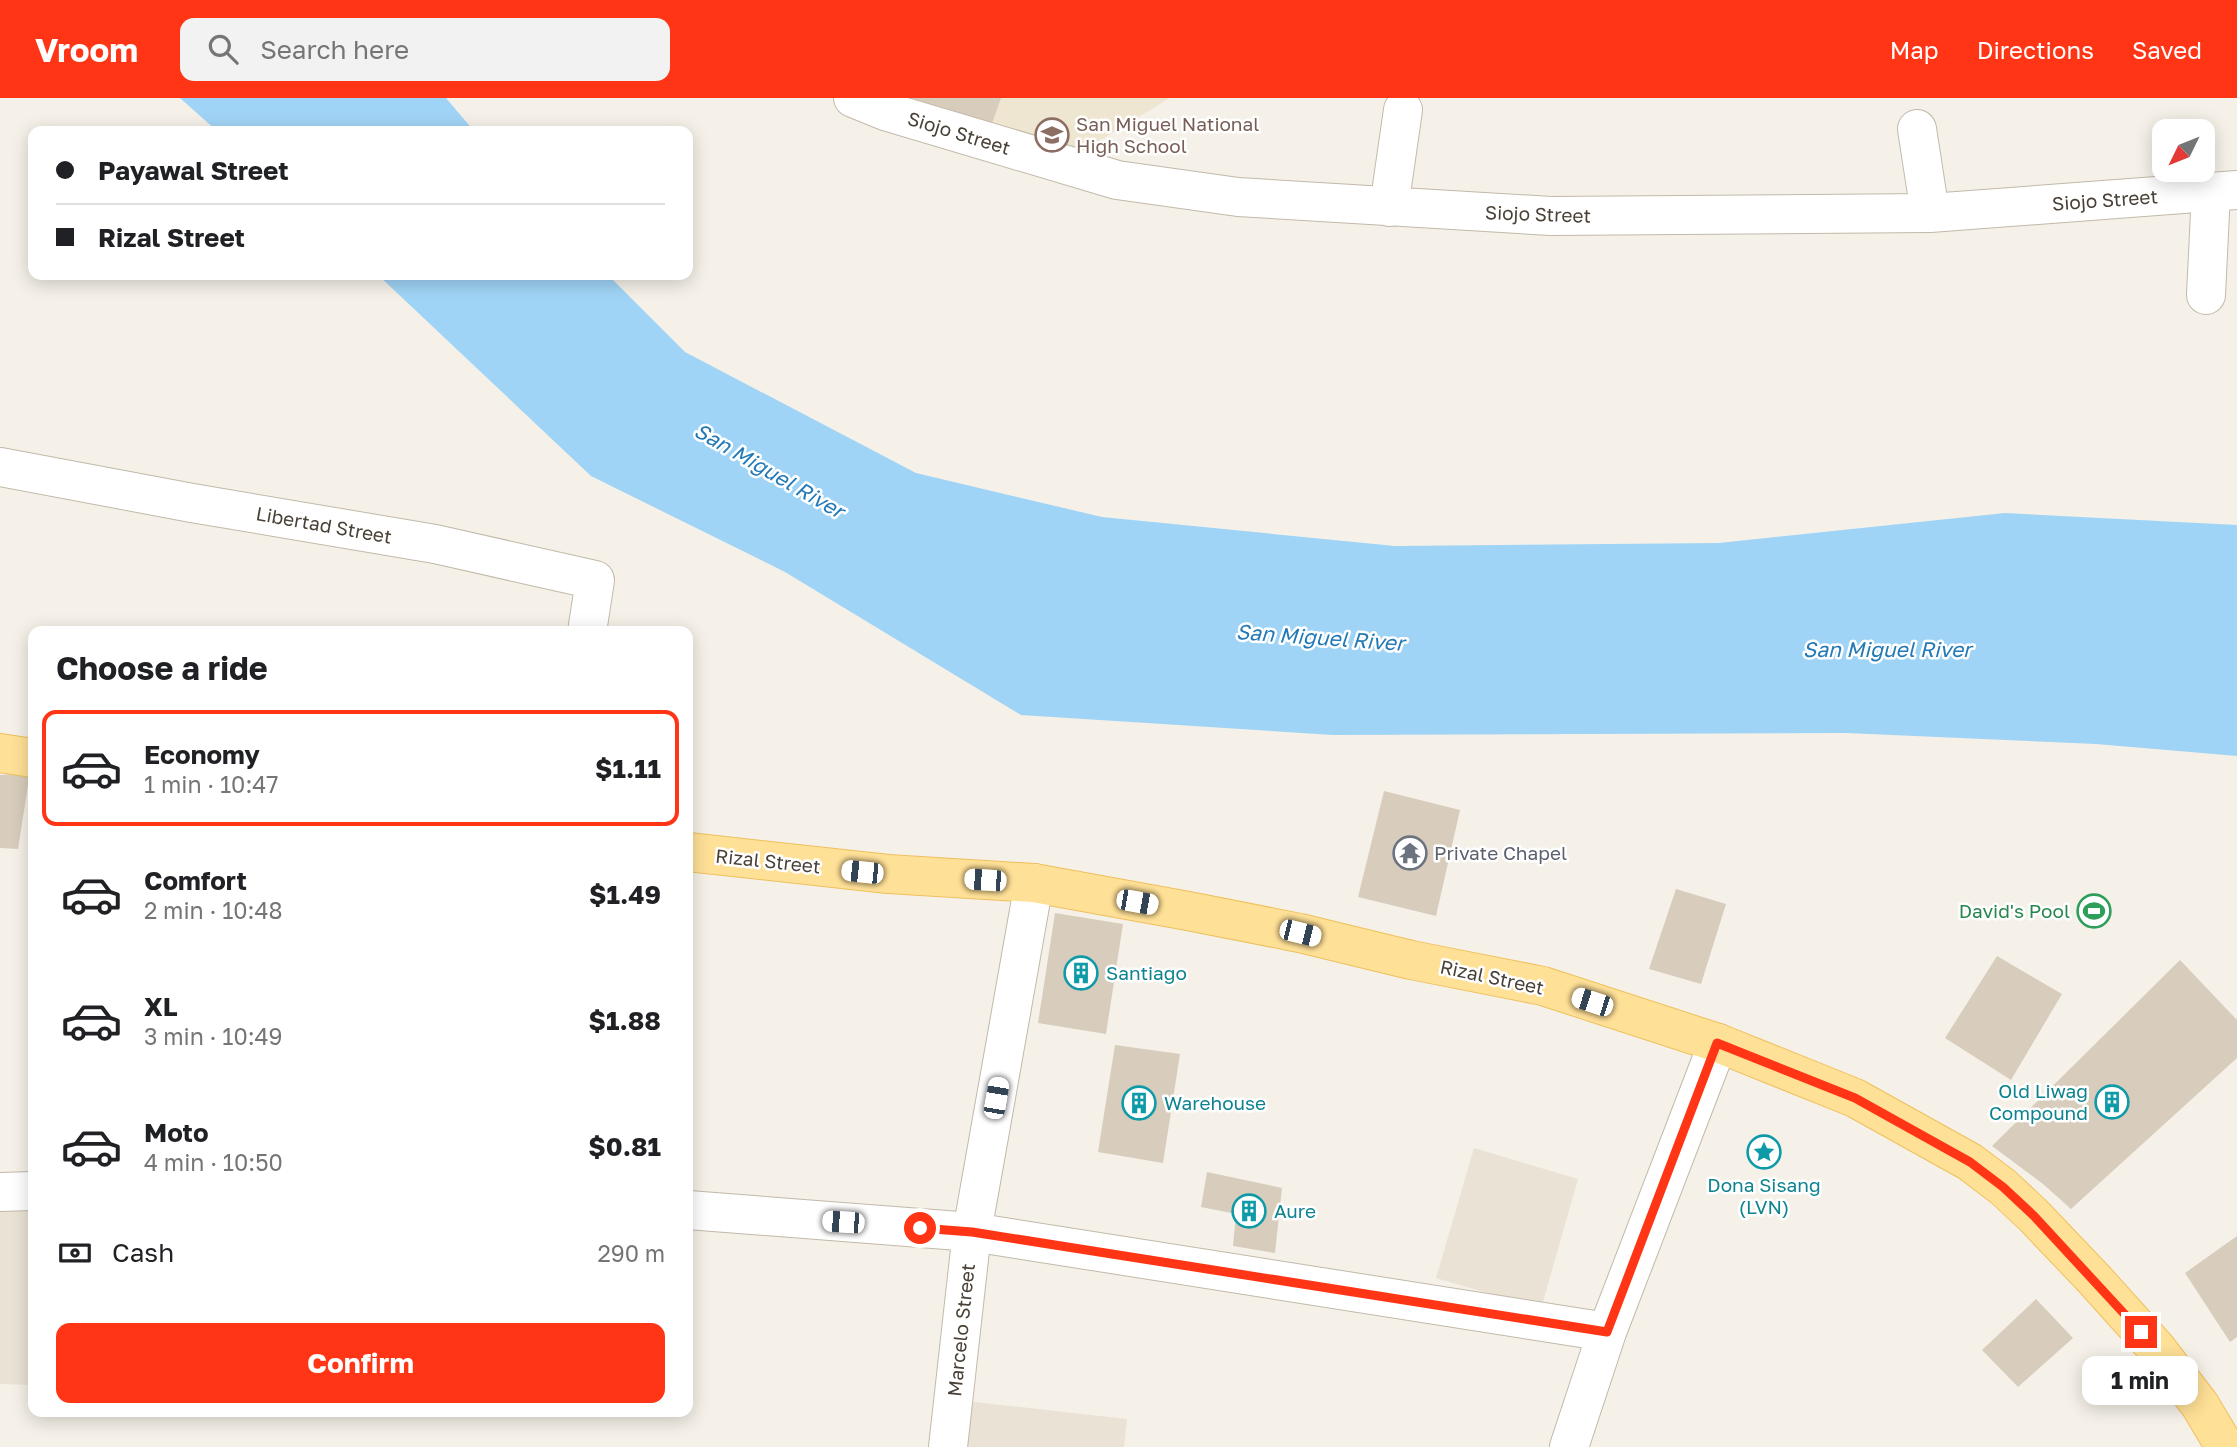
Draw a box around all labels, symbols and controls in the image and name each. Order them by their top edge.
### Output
search box [180,18,670,81]
text: Vroom [35,30,138,69]
icon: search [204,30,242,68]
text: Search here [260,34,409,65]
text: Map [1890,35,1939,64]
text: Directions [1977,35,2094,64]
text: Saved [2132,35,2202,64]
street label: Siojo Street [905,106,1013,159]
place label: San Miguel National High School [1076,112,1259,157]
school or university icon: San Miguel National High School [1033,116,1071,154]
north arrow [2152,119,2216,182]
map controls [2152,119,2215,182]
text: Payawal Street [98,155,289,186]
street label: Siojo Street [2051,184,2159,215]
street label: Siojo Street [1485,200,1591,227]
text: Rizal Street [98,222,245,253]
water label: San Miguel River [690,417,851,525]
street label: Libertad Street [254,501,394,548]
water label: San Miguel River [1235,618,1408,656]
water label: San Miguel River [1803,636,1974,662]
text: Choose a ride [56,649,268,687]
icon: car [60,737,123,800]
text: Economy [144,739,260,770]
text: $1.11 [595,753,661,784]
text: 1 min · 10:47 [144,770,279,798]
temple icon: Private Chapel [1391,834,1429,872]
place label: Private Chapel [1434,841,1567,864]
street label: Rizal Street [714,844,822,877]
car [841,859,884,885]
icon: car [60,863,123,926]
text: Comfort [144,865,247,896]
car [964,868,1007,892]
text: $1.49 [589,879,661,910]
car [1115,888,1160,916]
sports icon: David's Pool [2075,892,2113,930]
text: 2 min · 10:48 [144,896,283,924]
place label: David's Pool [1959,899,2070,922]
car [1278,918,1323,948]
building icon: Santiago [1062,954,1100,992]
street label: Rizal Street [1438,954,1546,999]
place label: Santiago [1106,961,1187,984]
car [1569,986,1616,1018]
icon: car [60,989,123,1052]
text: XL [144,991,178,1022]
text: $1.88 [589,1005,661,1036]
text: 3 min · 10:49 [144,1022,283,1050]
car [983,1075,1010,1121]
place label: Old Liwag Compound [1989,1079,2088,1124]
building icon: Old Liwag Compound [2093,1083,2131,1121]
building icon: Warehouse [1120,1084,1158,1122]
place label: Warehouse [1164,1091,1266,1114]
icon: car [60,1115,123,1178]
text: Moto [144,1117,209,1148]
text: $0.81 [588,1131,661,1162]
place icon: Dona Sisang (LVN) [1745,1133,1783,1171]
text: 4 min · 10:50 [144,1148,283,1176]
place label: Dona Sisang (LVN) [1707,1173,1821,1218]
building icon: Aure [1230,1192,1268,1230]
place label: Aure [1274,1199,1316,1222]
car [822,1210,865,1234]
route start [904,1212,936,1244]
icon: cash [56,1234,94,1272]
text: Cash [112,1237,174,1268]
text: 290 m [597,1239,665,1267]
street label: Marcelo Street [942,1262,979,1398]
route end [2125,1316,2157,1348]
button: Confirm [56,1323,665,1403]
callout: 1 min [2083,1356,2199,1406]
text: 1 min [2111,1366,2169,1394]

